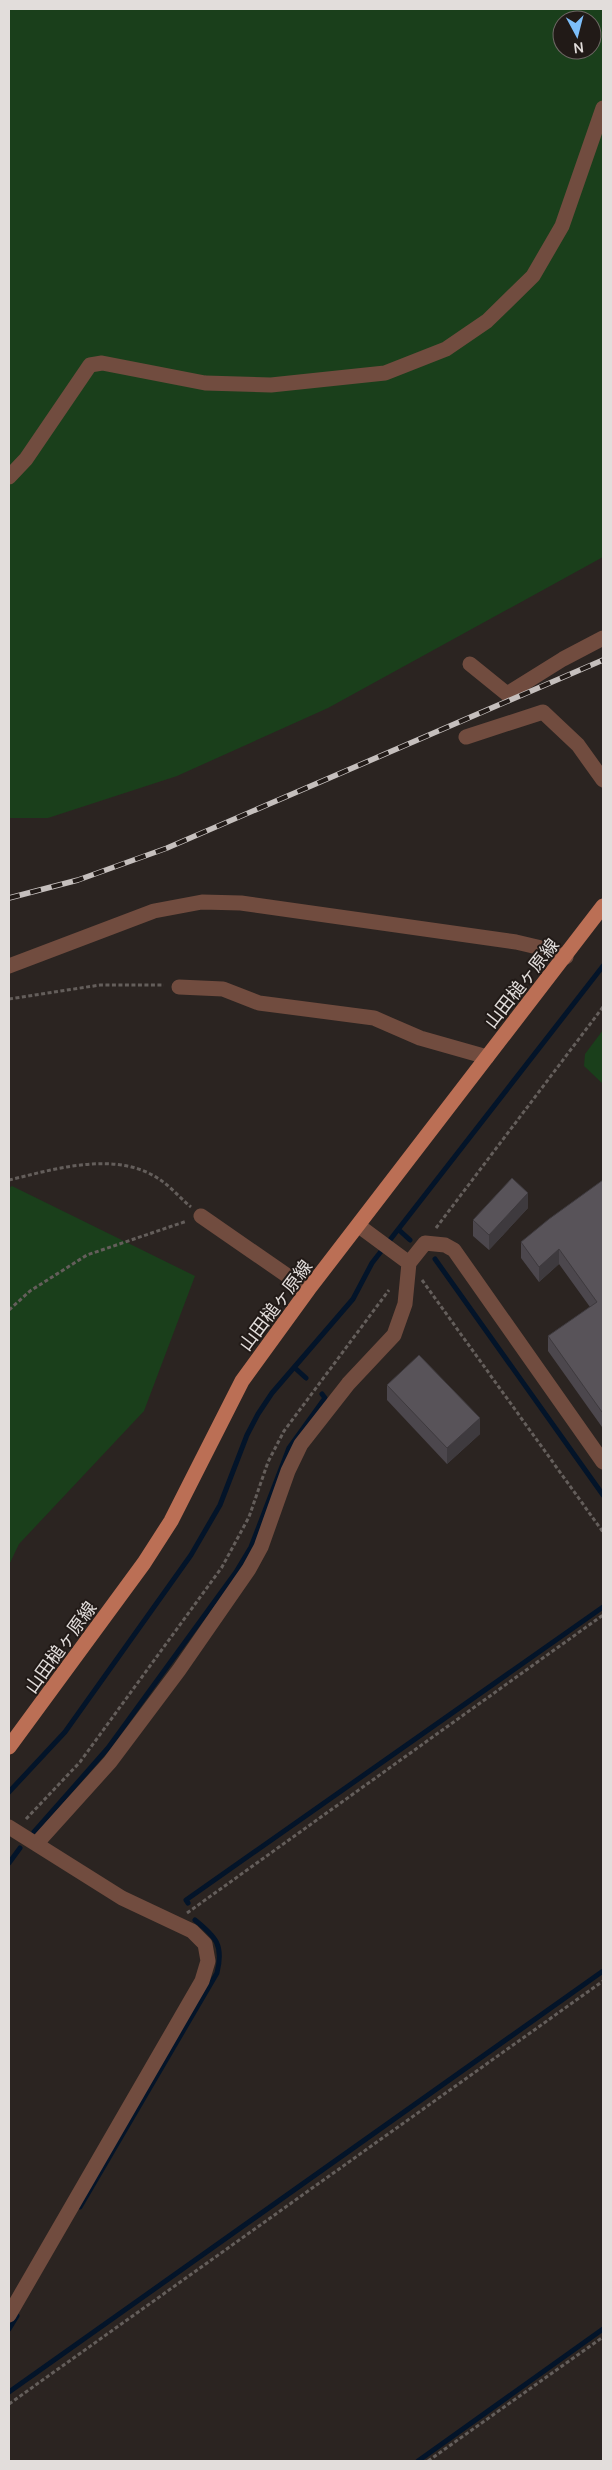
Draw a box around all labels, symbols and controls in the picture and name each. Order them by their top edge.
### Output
north arrow [552,10,602,60]
text: N [572,38,585,58]
street label: 山田槌ヶ原線 [478,933,564,1033]
street label: 山田槌ヶ原線 [233,1255,317,1355]
street label: 山田槌ヶ原線 [19,1596,101,1698]

